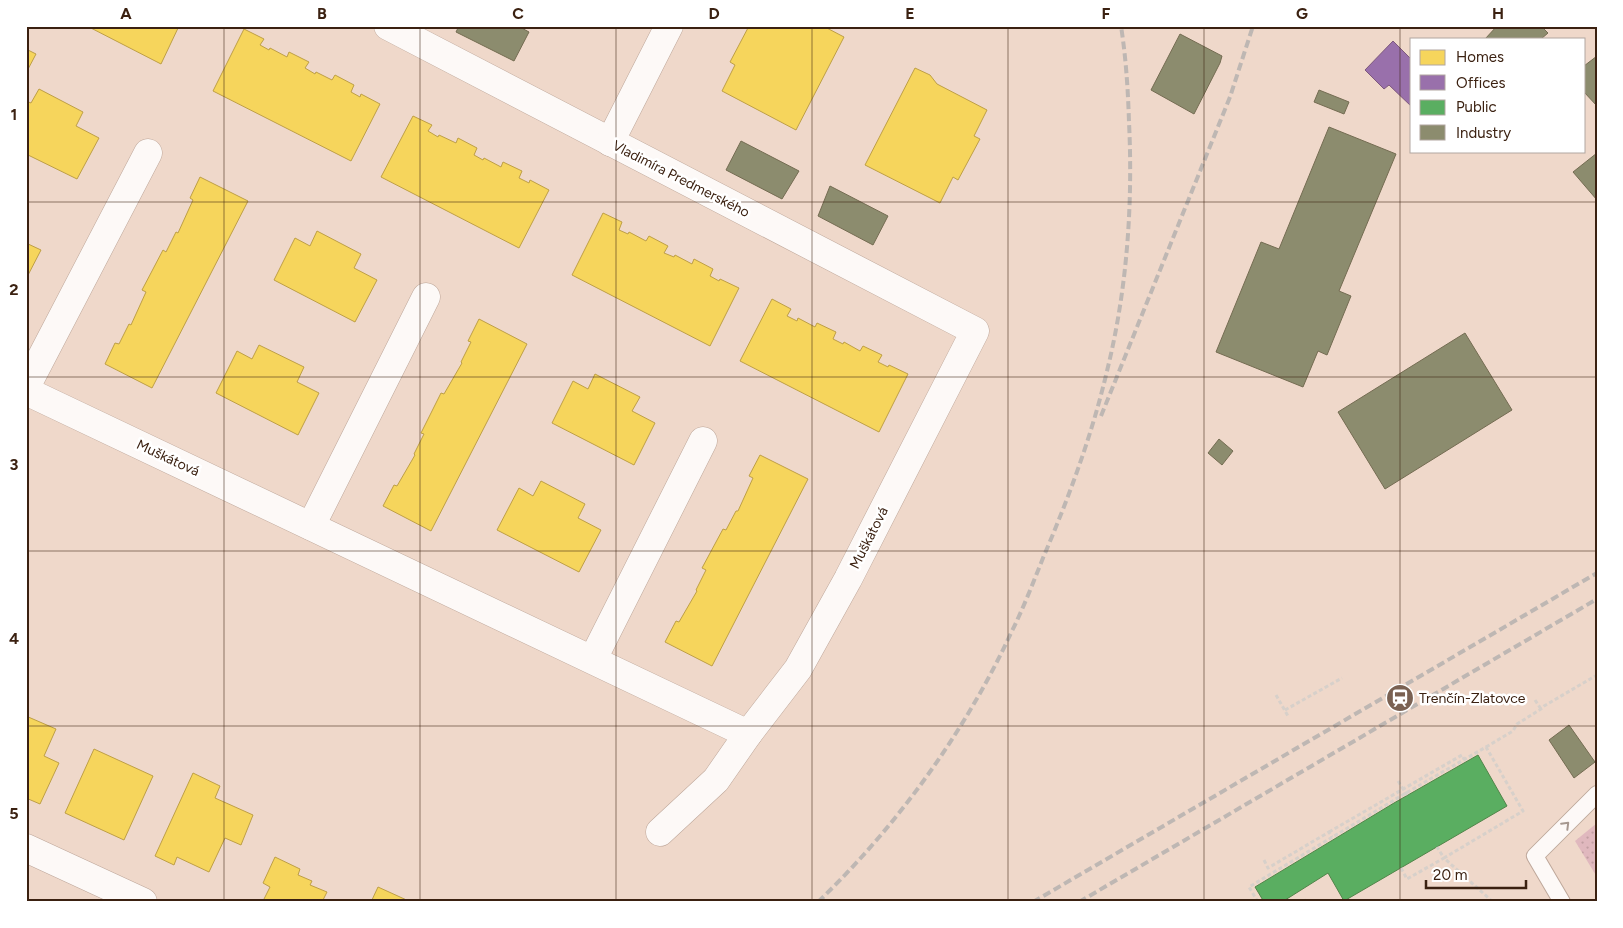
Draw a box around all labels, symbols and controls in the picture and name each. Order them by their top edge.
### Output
text: A [120,4,132,23]
text: B [317,4,327,23]
text: C [512,4,524,23]
text: D [708,4,720,23]
text: E [905,4,915,23]
text: F [1102,4,1111,23]
text: G [1296,4,1308,23]
text: H [1492,4,1504,23]
legend [1410,38,1586,152]
text: Homes [1456,48,1504,66]
text: Offices [1456,74,1506,92]
text: Public [1456,98,1497,116]
text: 1 [11,105,17,124]
text: Industry [1456,124,1511,142]
street label: Vladimíra Predmerského [610,137,752,221]
text: 2 [9,280,19,299]
street label: Muškátová [134,436,202,480]
text: 3 [10,455,19,474]
street label: Muškátová [846,504,892,572]
text: 4 [9,629,19,648]
station icon: Trenčín-Zlatovce [1385,683,1415,713]
place label: Trenčín-Zlatovce [1419,690,1526,707]
text: 5 [9,804,19,823]
one-way arrow [1560,822,1569,831]
scale bar [1426,858,1526,890]
text: 20 m [1433,866,1467,884]

